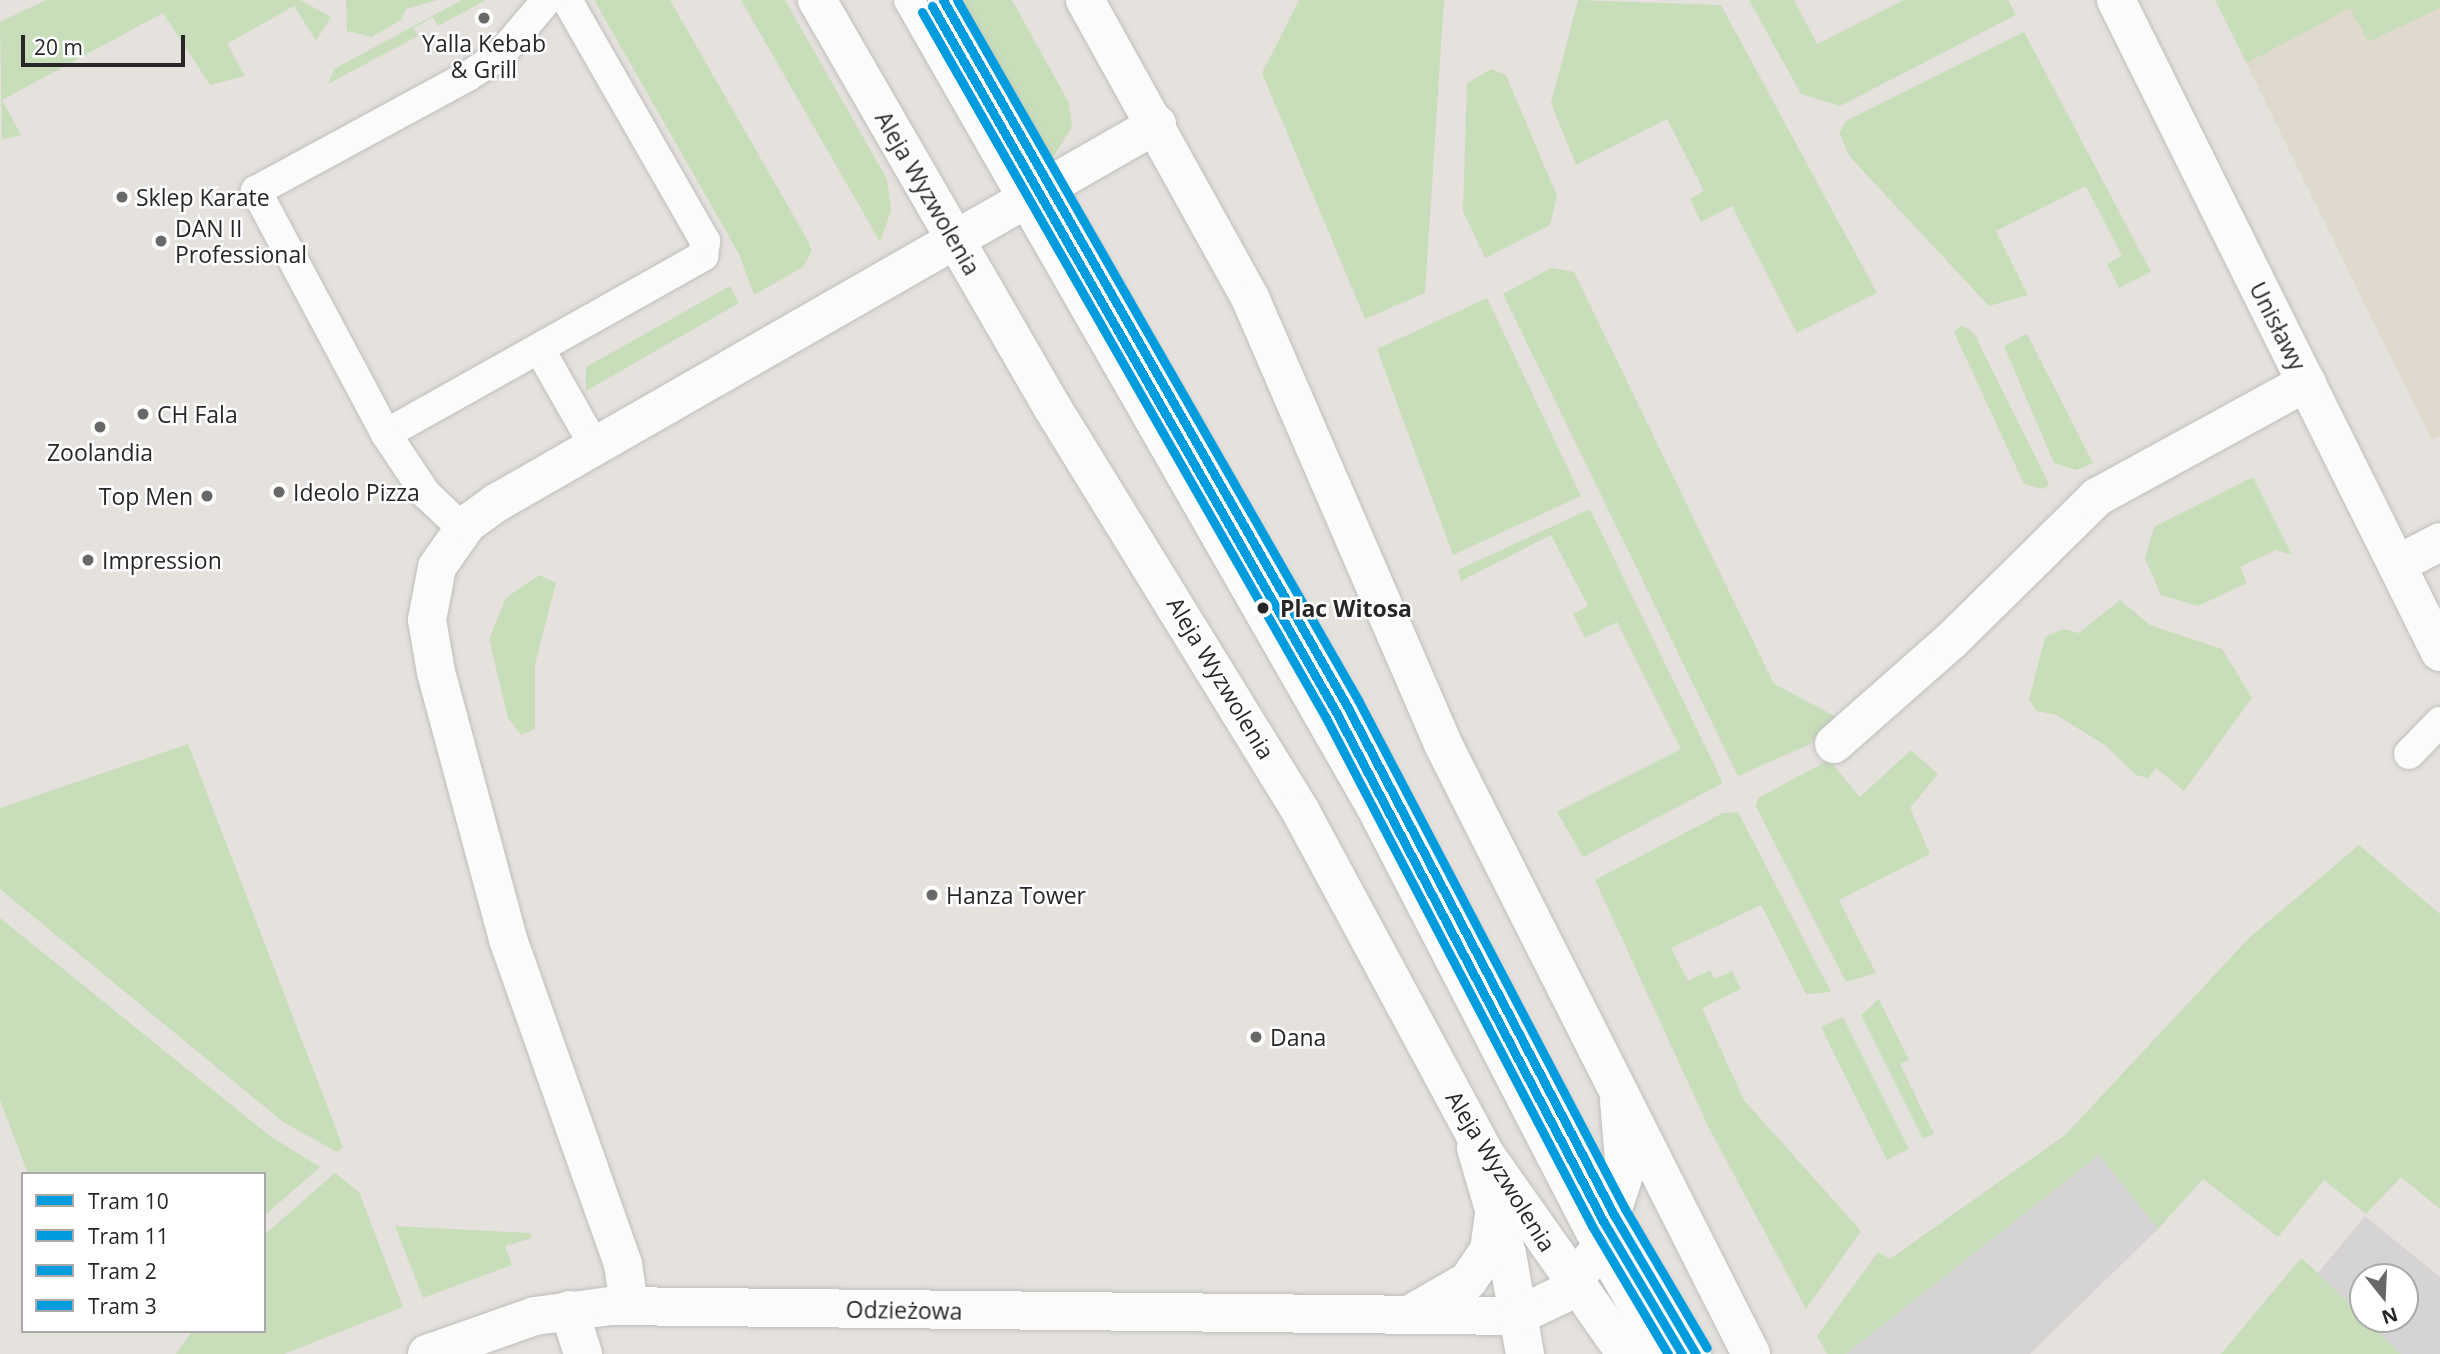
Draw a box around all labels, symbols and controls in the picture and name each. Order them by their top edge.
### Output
marker: Yalla Kebab & Grill [476,10,492,26]
scale bar [24,21,189,65]
place label: Yalla Kebab & Grill [422,29,546,83]
text: 20 m [34,33,83,61]
street label: Aleja Wyzwolenia [870,106,986,280]
place label: Sklep Karate [136,183,270,211]
marker: Sklep Karate [114,189,130,205]
place label: DAN II Professional [175,214,307,268]
marker: DAN II Professional [153,233,169,249]
street label: Unisławy [2244,277,2312,375]
place label: CH Fala [157,400,238,428]
marker: CH Fala [135,406,151,422]
marker: Zoolandia [92,419,108,435]
place label: Zoolandia [47,438,153,466]
place label: Ideolo Pizza [293,478,420,506]
place label: Top Men [99,482,193,510]
marker: Ideolo Pizza [271,484,287,500]
marker: Top Men [199,488,215,504]
place label: Impression [102,546,222,574]
marker: Impression [80,552,96,568]
street label: Aleja Wyzwolenia [1162,592,1280,764]
place label: Plac Witosa [1280,594,1412,622]
marker: Plac Witosa [1252,597,1274,619]
place label: Hanza Tower [946,881,1086,909]
marker: Hanza Tower [924,887,940,903]
place label: Dana [1270,1023,1326,1051]
marker: Dana [1248,1029,1264,1045]
street label: Aleja Wyzwolenia [1440,1085,1562,1257]
legend [21,1172,266,1333]
text: Tram 10 [88,1187,169,1215]
text: Tram 11 [88,1222,169,1250]
text: Tram 2 [88,1257,157,1285]
north arrow [2349,1263,2419,1333]
text: Tram 3 [88,1292,157,1320]
street label: Odzieżowa [845,1295,963,1325]
text: N [2379,1301,2401,1331]

